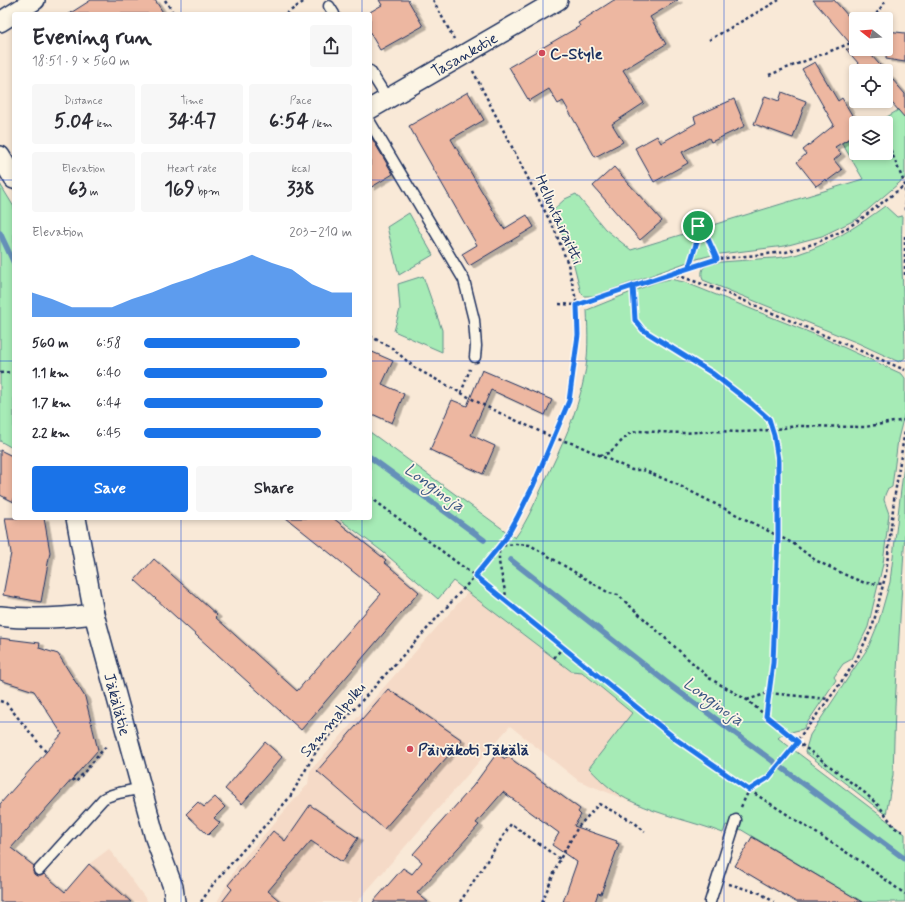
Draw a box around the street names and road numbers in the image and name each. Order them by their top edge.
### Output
street label: Tasankotie [428,28,502,83]
street label: Helluntairaitti [529,171,588,268]
street label: Jäkälätie [98,671,135,738]
street label: Sammalpolku [296,678,371,762]

